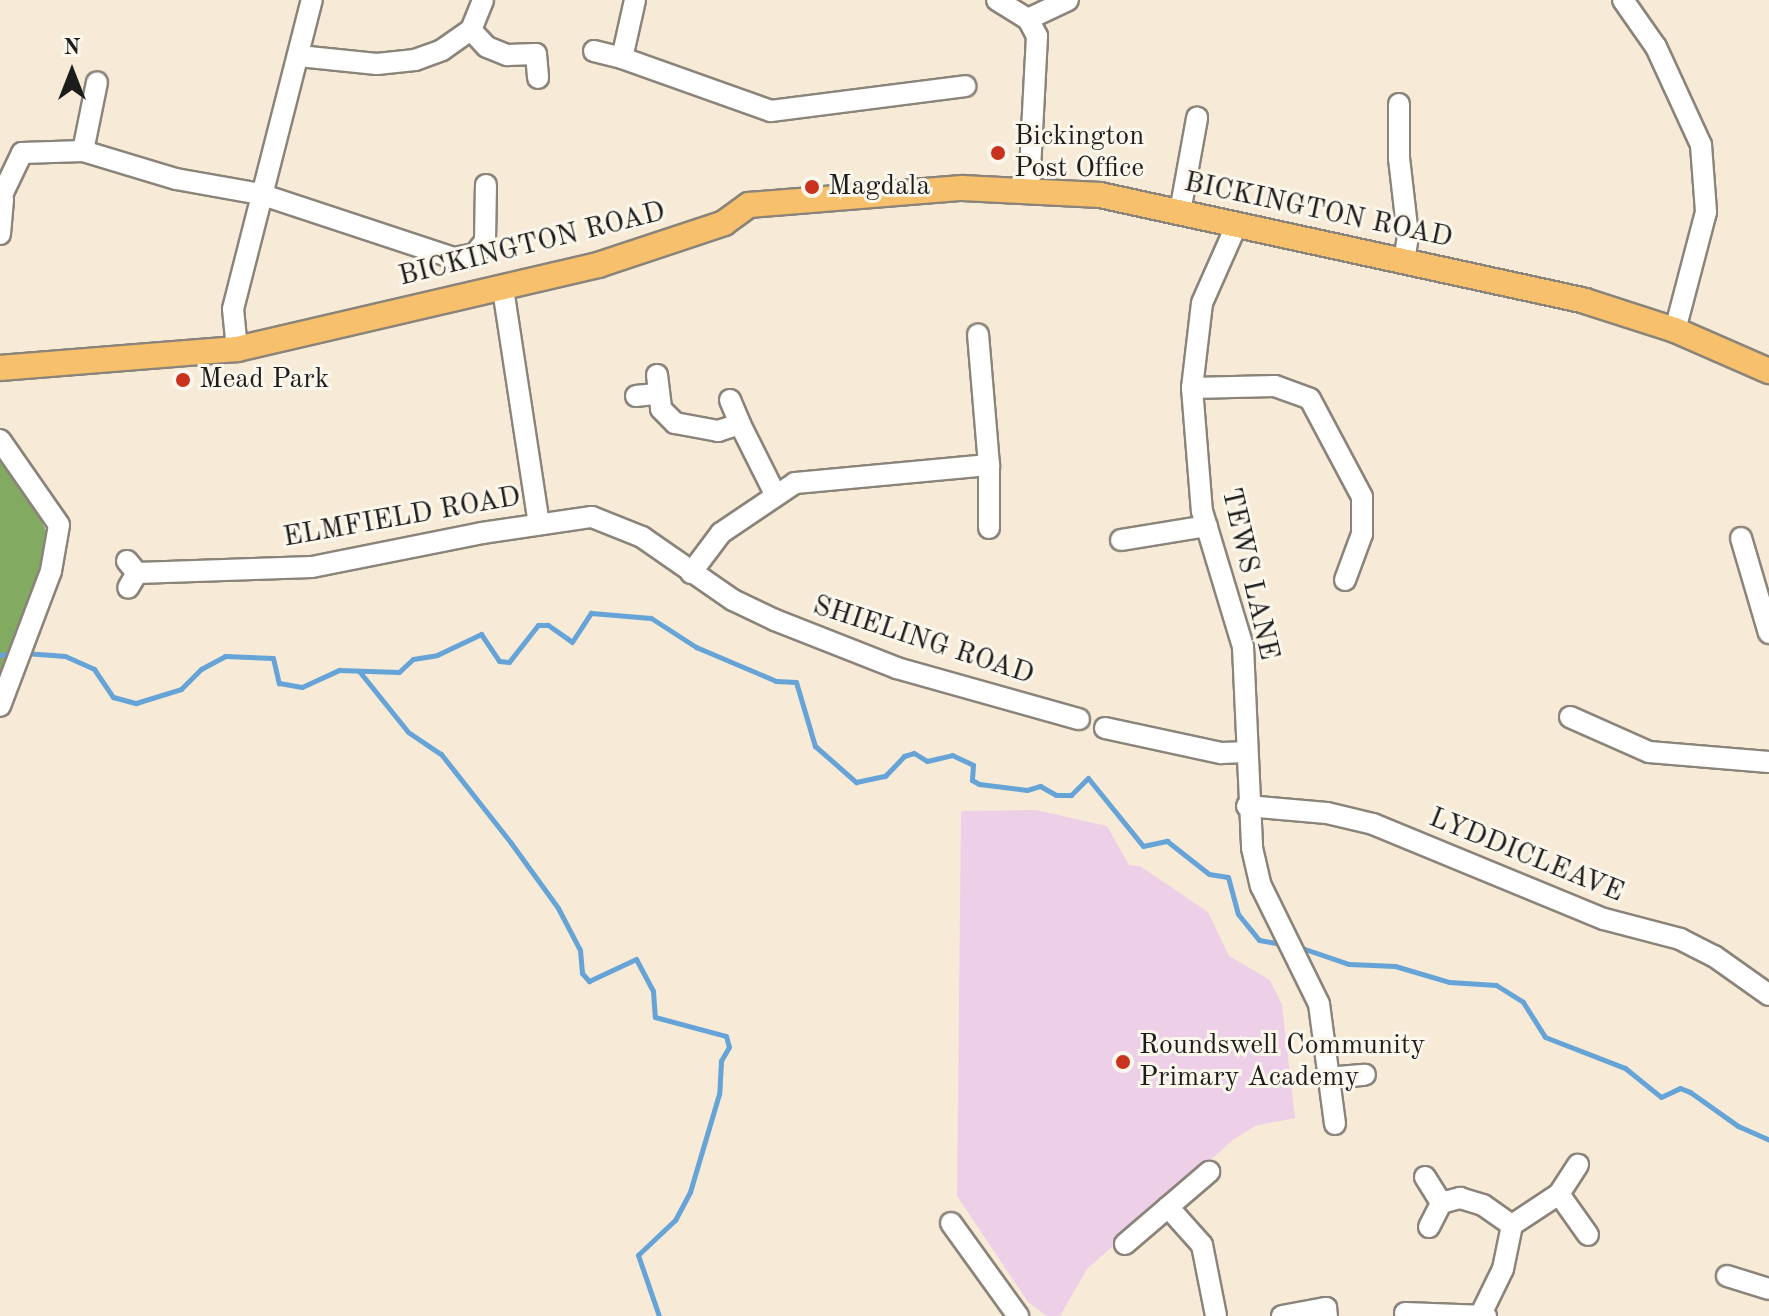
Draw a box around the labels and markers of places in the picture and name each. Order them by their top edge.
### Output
place label: Bickington Post Office [1014,120,1144,186]
marker: Bickington Post Office [989,144,1007,162]
place label: Magdala [828,170,930,204]
marker: Magdala [803,178,821,196]
place label: Mead Park [199,363,329,397]
marker: Mead Park [174,371,192,389]
place label: Roundswell Community Primary Academy [1139,1029,1425,1095]
marker: Roundswell Community Primary Academy [1114,1053,1132,1071]

